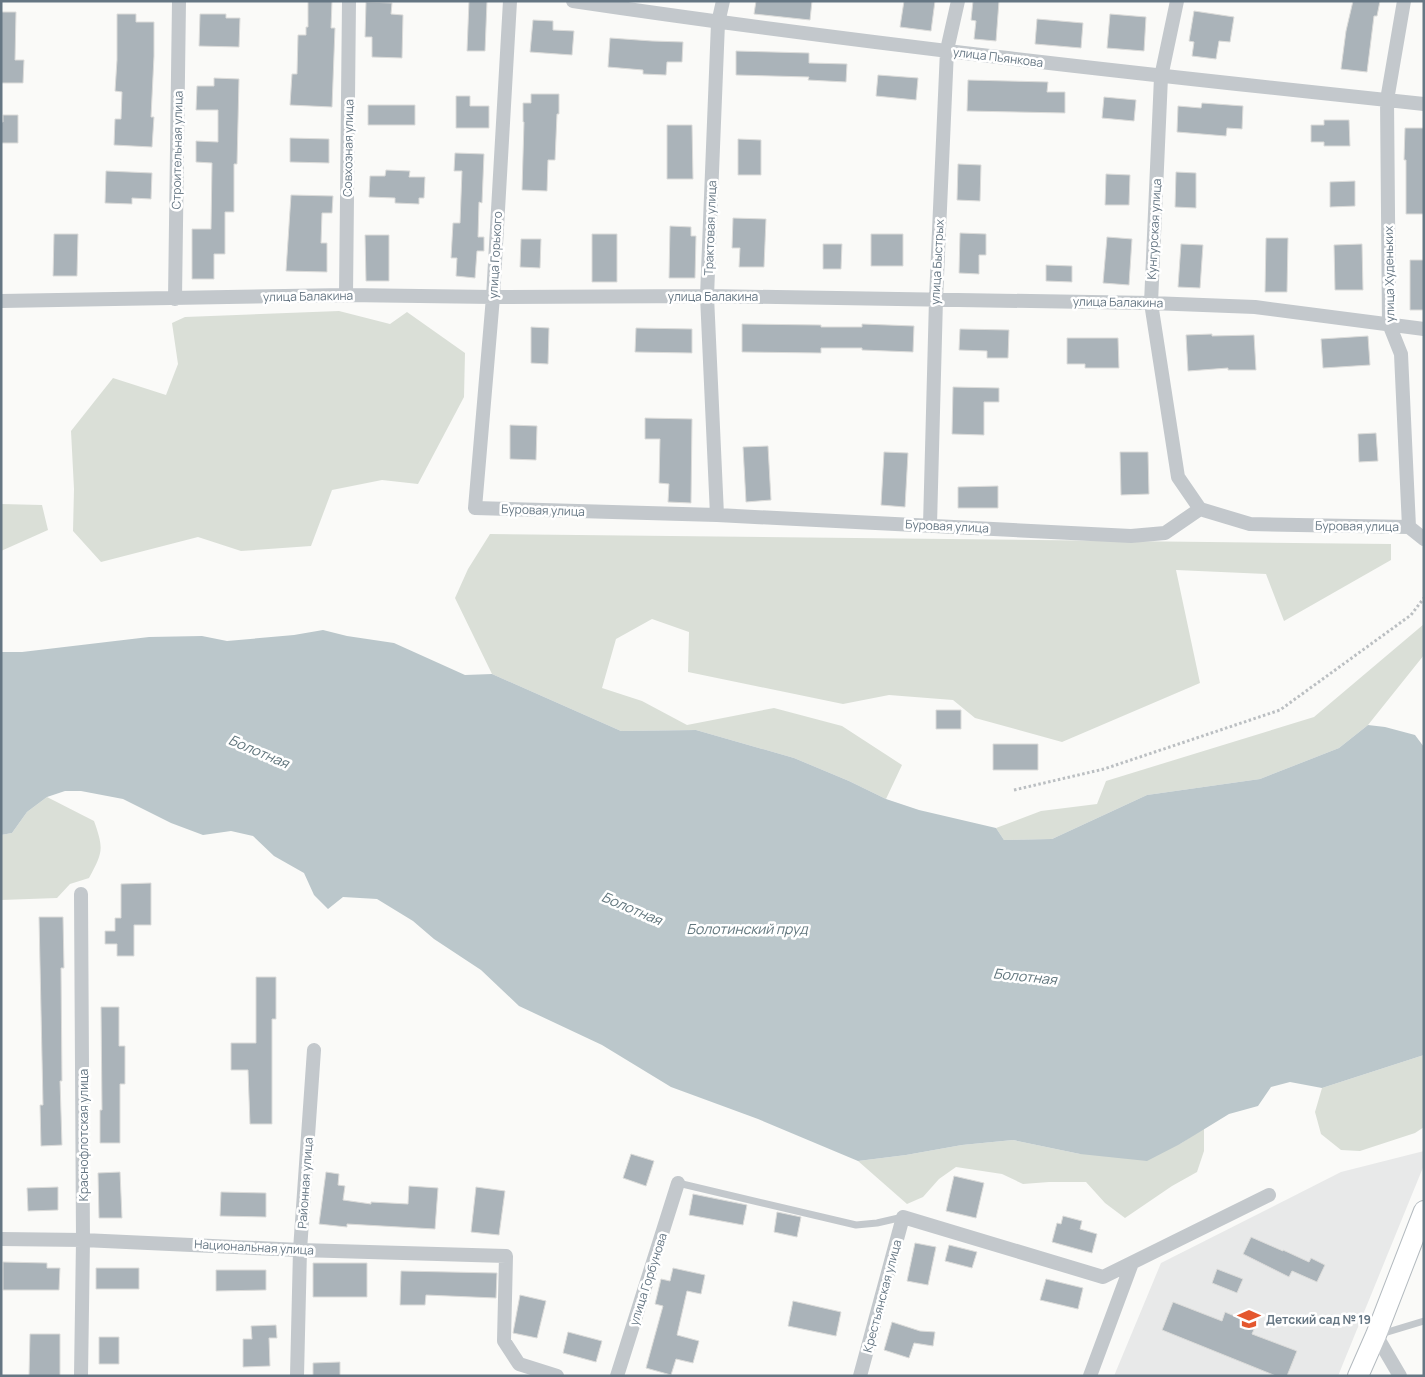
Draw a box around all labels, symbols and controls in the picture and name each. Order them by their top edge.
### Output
street label: улица Пьянкова [952,43,1044,71]
street label: Строительная улица [167,91,187,209]
street label: Совхозная улица [339,99,357,197]
street label: Кунгурская улица [1143,178,1165,280]
street label: Трактовая улица [700,180,720,276]
street label: улица Горького [484,211,506,299]
street label: улица Быстрых [926,218,948,305]
street label: улица Худеньких [1380,225,1398,322]
street label: улица Балакина [263,287,353,305]
street label: улица Балакина [668,288,758,305]
street label: улица Балакина [1073,293,1163,311]
street label: Буровая улица [501,500,585,520]
street label: Буровая улица [905,515,989,537]
street label: Буровая улица [1315,517,1399,535]
water label: Болотная [226,730,293,773]
water label: Болотная [599,887,666,930]
water label: Болотинский пруд [686,919,809,938]
water label: Болотная [992,963,1059,989]
street label: Краснофлотская улица [75,1069,92,1201]
street label: Районная улица [293,1137,317,1229]
street label: улица Горбунова [625,1231,671,1327]
street label: Национальная улица [194,1235,314,1259]
street label: Крестьянская улица [859,1238,905,1354]
school or university icon: Детский сад № 19 [1236,1306,1262,1332]
place label: Детский сад № 19 [1266,1311,1371,1328]

